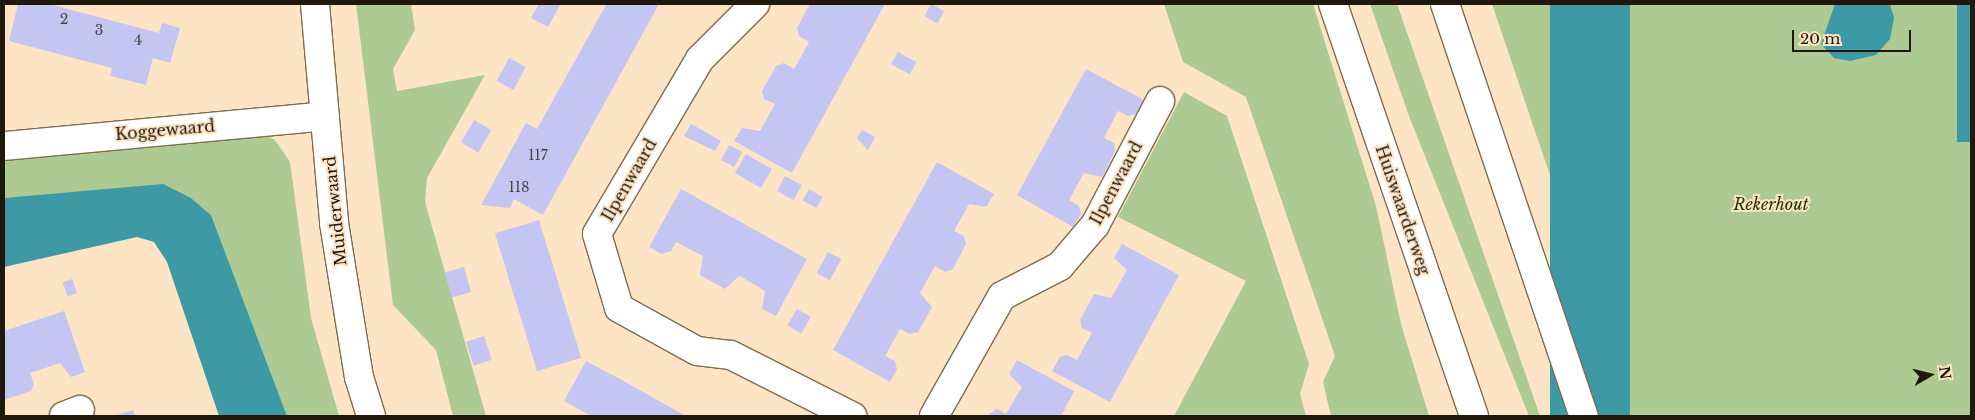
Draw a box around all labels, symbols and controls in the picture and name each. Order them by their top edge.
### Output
house number: 2 [60,11,68,27]
scale bar [1795,20,1914,52]
house number: 3 [95,22,103,38]
text: 20 m [1800,29,1840,48]
house number: 4 [134,32,142,48]
street label: Koggewaard [114,116,216,144]
street label: Ilpenwaard [598,135,660,225]
street label: Ilpenwaard [1086,138,1146,228]
street label: Huiswaarderweg [1372,142,1434,278]
house number: 117 [528,147,548,163]
street label: Muiderwaard [320,155,350,267]
house number: 118 [509,179,529,195]
park label: Rekerhout [1734,194,1808,214]
north arrow [1905,350,1955,400]
text: N [1935,365,1955,381]

